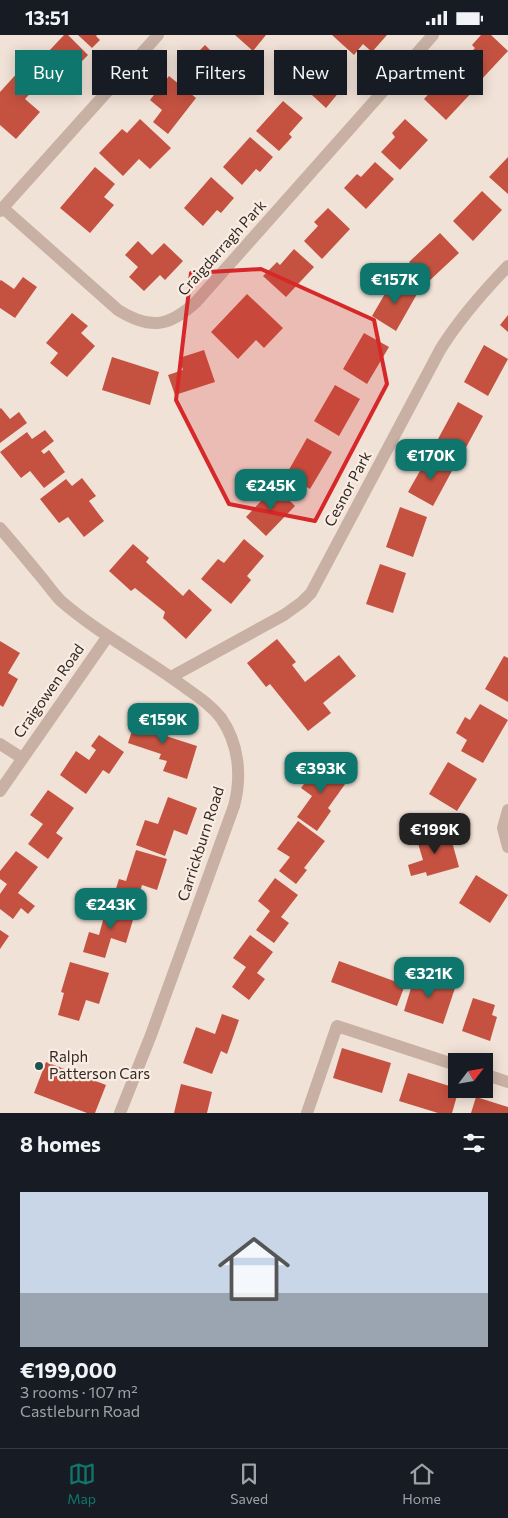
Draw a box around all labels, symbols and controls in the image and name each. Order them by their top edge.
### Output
text: 13:51 [25,6,69,29]
chip: Buy [15,50,82,95]
chip: Rent [92,50,167,95]
chip: Filters [177,50,264,95]
chip: New [274,50,347,95]
chip: Apartment [357,50,483,95]
street label: Craigdarragh Park [173,196,269,299]
pin: €157K [360,263,430,305]
text: €157K [371,269,419,288]
pin: €170K [396,439,466,481]
text: €170K [406,445,456,464]
street label: Cesnor Park [320,448,375,529]
pin: €245K [236,469,306,511]
text: €245K [246,475,296,494]
street label: Craigowen Road [9,640,87,741]
pin: €159K [128,703,198,745]
text: €159K [139,709,187,728]
pin: €393K [286,751,356,794]
text: €393K [296,758,346,777]
street label: Carrickburn Road [173,784,227,903]
pin: €199K [400,813,470,855]
text: €199K [410,819,460,838]
pin: €243K [76,887,146,930]
text: €243K [86,894,136,913]
pin: €321K [394,957,464,999]
text: €321K [405,963,453,982]
place label: Ralph Patterson Cars [49,1047,150,1082]
north arrow [448,1053,492,1097]
map controls [448,1053,493,1098]
marker: Ralph Patterson Cars [33,1060,45,1072]
icon: filters [460,1129,488,1157]
text: 8 homes [20,1131,101,1156]
icon: home [209,1224,299,1314]
text: €199,000 [20,1357,117,1382]
text: 3 rooms · 107 m² [20,1382,138,1401]
text: Castleburn Road [20,1401,140,1420]
tab: Map [67,1460,96,1507]
tab: Saved [230,1460,268,1507]
tab: Home [402,1460,441,1507]

